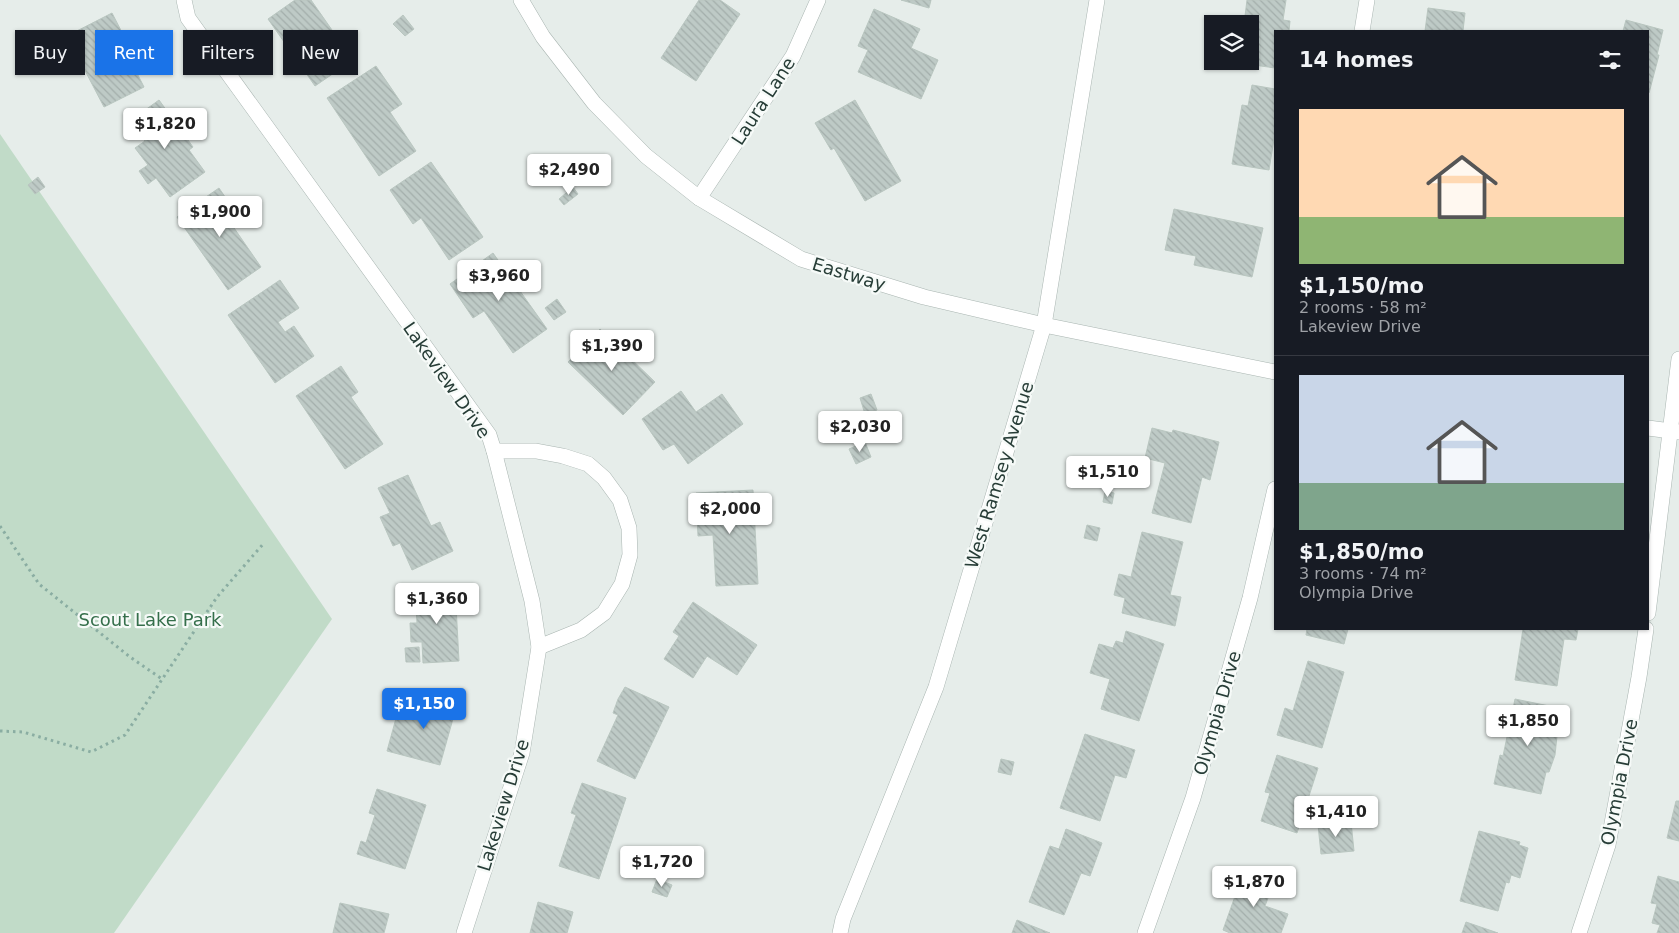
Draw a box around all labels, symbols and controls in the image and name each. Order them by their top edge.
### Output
map controls [1204,15,1259,70]
button: layers [1204,15,1259,70]
chip: Buy [15,30,85,75]
chip: Rent [95,30,173,75]
chip: Filters [183,30,273,75]
chip: New [283,30,358,75]
icon: filters [1596,46,1624,74]
text: 14 homes [1299,48,1414,72]
street label: Laura Lane [727,53,799,149]
pin: $1,820 [124,108,206,150]
text: $1,820 [134,114,196,133]
icon: home [1417,142,1507,232]
pin: $2,490 [528,154,610,196]
text: $2,490 [538,160,600,179]
pin: $1,900 [179,196,261,238]
text: $1,900 [189,202,251,221]
street label: Eastway [810,253,888,295]
pin: $3,960 [458,260,540,302]
text: $3,960 [468,266,530,285]
text: $1,150/mo [1299,274,1424,298]
text: 2 rooms · 58 m² [1299,298,1427,317]
text: Lakeview Drive [1299,317,1421,336]
street label: Lakeview Drive [399,318,495,442]
pin: $1,390 [571,330,653,372]
text: $1,390 [581,336,643,355]
street label: West Ramsey Avenue [961,379,1037,571]
icon: home [1417,407,1507,497]
pin: $2,030 [819,410,901,453]
text: $2,030 [829,417,891,436]
pin: $1,510 [1067,456,1149,498]
text: $1,510 [1077,462,1139,481]
pin: $2,000 [689,492,771,535]
text: $2,000 [699,499,761,518]
text: $1,850/mo [1299,540,1424,564]
text: 3 rooms · 74 m² [1299,564,1427,583]
pin: $1,360 [396,582,478,625]
text: Olympia Drive [1299,583,1413,602]
text: $1,360 [406,589,468,608]
park label: Scout Lake Park [78,609,222,630]
street label: Olympia Drive [1189,648,1245,778]
pin: $1,150 [383,688,465,730]
text: $1,150 [393,694,455,713]
pin: $1,850 [1487,704,1569,747]
text: $1,850 [1497,711,1559,730]
street label: Olympia Drive [1596,717,1642,847]
street label: Lakeview Drive [473,736,533,874]
pin: $1,410 [1295,796,1377,838]
text: $1,410 [1305,802,1367,821]
pin: $1,720 [621,846,703,888]
text: $1,720 [631,852,693,871]
pin: $1,870 [1213,866,1295,908]
text: $1,870 [1223,872,1285,891]

